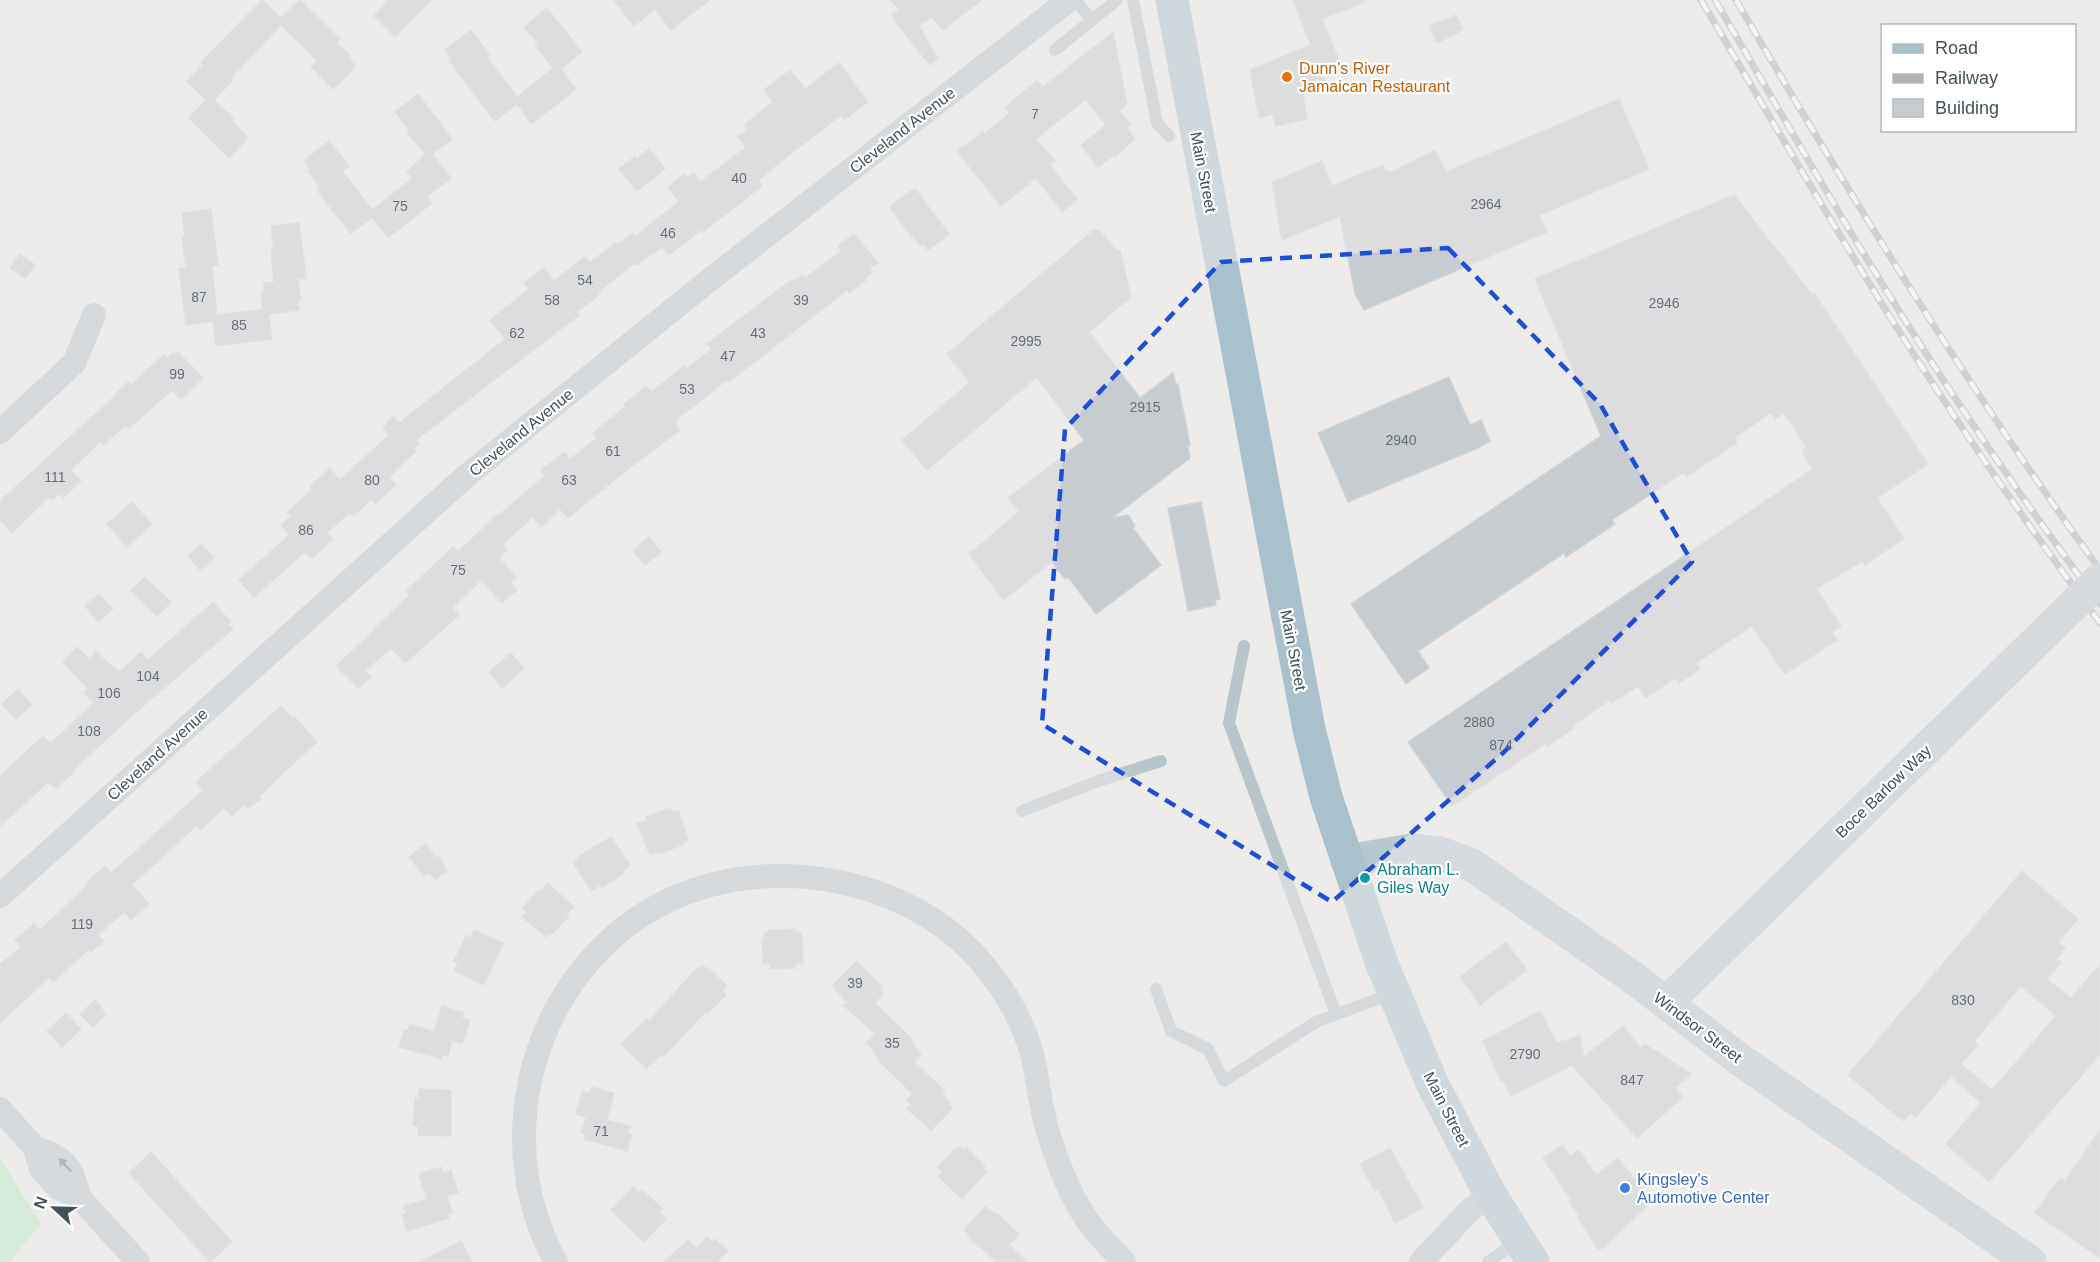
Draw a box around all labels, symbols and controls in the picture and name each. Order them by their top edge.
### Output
legend [1881,24,2076,132]
text: Road [1935,38,1978,58]
place label: Dunn's River Jamaican Restaurant [1299,60,1451,95]
text: Railway [1935,68,1998,88]
marker: Dunn's River Jamaican Restaurant [1280,70,1294,84]
street label: Cleveland Avenue [846,84,958,177]
text: Building [1935,98,1999,118]
house number: 7 [1031,106,1039,122]
street label: Main Street [1187,130,1220,214]
house number: 40 [731,170,747,186]
house number: 2964 [1470,196,1502,212]
house number: 75 [392,198,408,214]
house number: 46 [660,225,676,241]
house number: 54 [577,272,593,288]
house number: 87 [191,289,207,305]
house number: 58 [544,292,560,308]
house number: 39 [793,292,809,308]
house number: 2946 [1648,295,1680,311]
house number: 85 [231,317,247,333]
house number: 62 [509,325,525,341]
house number: 43 [750,325,766,341]
house number: 2995 [1010,333,1042,349]
house number: 47 [720,348,736,364]
house number: 99 [169,366,185,382]
house number: 53 [679,381,695,397]
street label: Cleveland Avenue [466,385,577,479]
house number: 2915 [1129,399,1161,415]
house number: 2940 [1385,432,1417,448]
house number: 61 [605,443,621,459]
house number: 111 [44,469,66,485]
house number: 80 [364,472,380,488]
house number: 63 [561,472,577,488]
house number: 86 [298,522,314,538]
house number: 75 [450,562,466,578]
street label: Main Street [1277,608,1310,692]
house number: 104 [136,668,160,684]
house number: 106 [97,685,121,701]
street label: Cleveland Avenue [104,705,211,804]
house number: 2880 [1463,714,1495,730]
house number: 108 [77,723,101,739]
house number: 874 [1489,737,1513,753]
street label: Boce Barlow Way [1832,742,1934,841]
place label: Abraham L. Giles Way [1377,861,1460,896]
marker: Abraham L. Giles Way [1358,871,1372,885]
house number: 119 [71,916,93,932]
house number: 39 [847,975,863,991]
street label: Windsor Street [1650,989,1746,1066]
house number: 830 [1951,992,1975,1008]
house number: 35 [884,1035,900,1051]
house number: 2790 [1509,1046,1541,1062]
street label: Main Street [1420,1069,1473,1150]
house number: 847 [1620,1072,1644,1088]
house number: 71 [593,1123,609,1139]
one-way arrow [58,1158,72,1173]
place label: Kingsley's Automotive Center [1637,1171,1770,1206]
north arrow [24,1178,84,1238]
marker: Kingsley's Automotive Center [1618,1181,1632,1195]
text: N [31,1194,51,1211]

